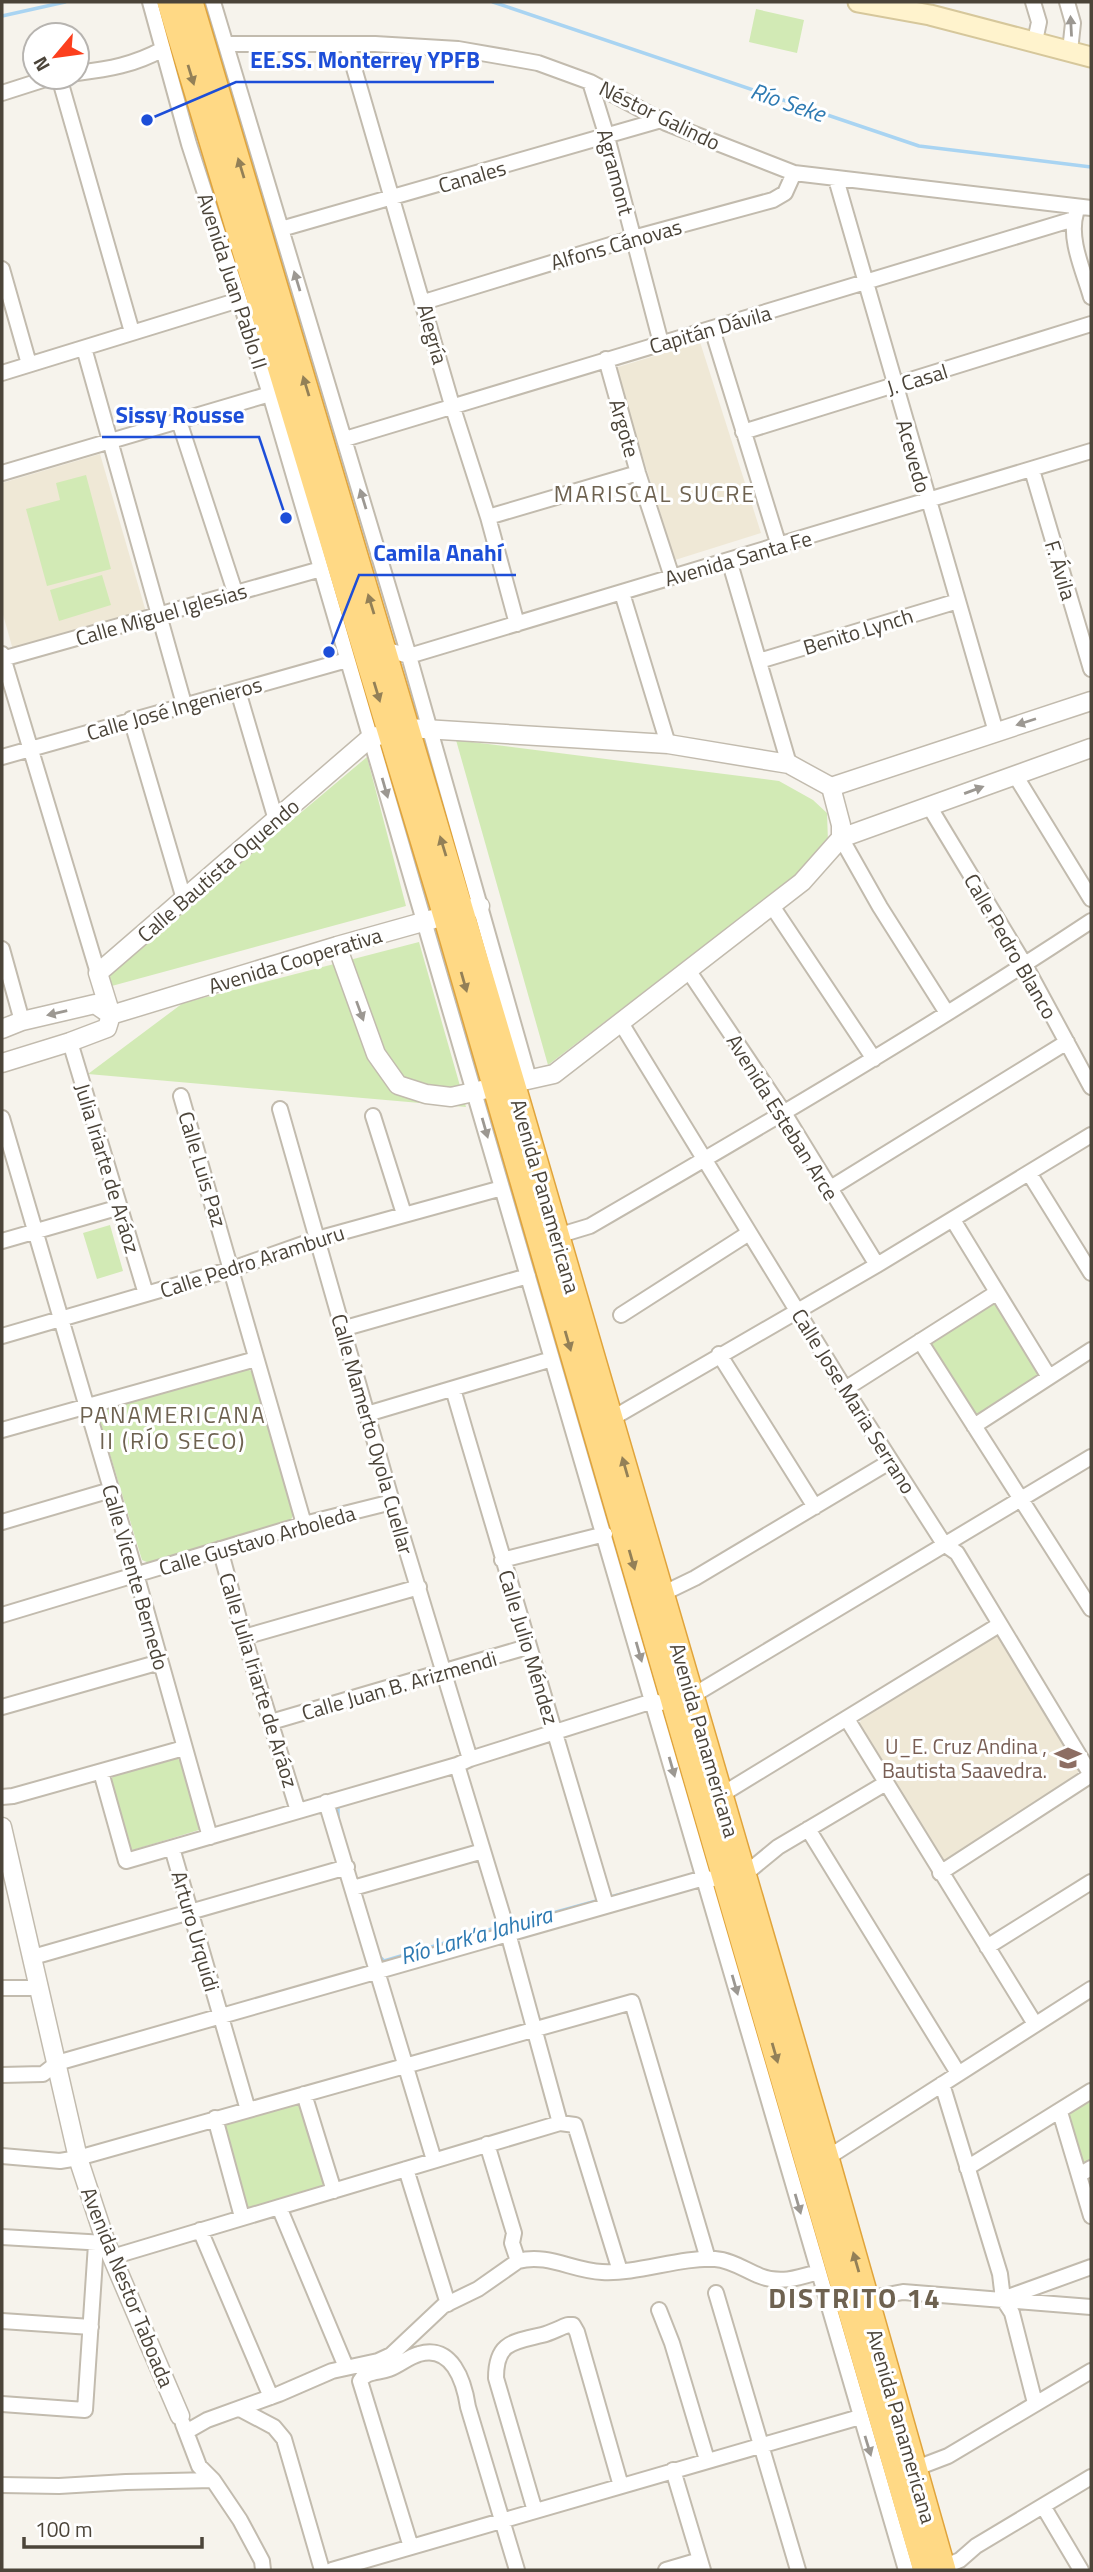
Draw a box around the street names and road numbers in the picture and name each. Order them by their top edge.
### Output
street label: Néstor Galindo [594,72,726,158]
street label: Agramont [589,125,643,219]
street label: Canales [434,151,510,201]
street label: Avenida Juan Pablo II [189,189,277,373]
street label: Alfons Cánovas [547,210,685,278]
street label: Capitán Dávila [645,296,775,362]
street label: Alegría [409,300,457,368]
street label: J. Casal [883,355,951,403]
street label: Argote [601,395,649,461]
street label: Acevedo [888,416,940,496]
street label: Avenida Santa Fe [661,522,815,594]
street label: F. Ávila [1037,536,1085,604]
street label: Calle Miguel Iglesias [72,574,250,654]
street label: Benito Lynch [799,599,917,663]
street label: Calle José Ingenieros [83,668,265,748]
street label: Calle Bautista Oquendo [130,790,306,950]
street label: Calle Pedro Blanco [956,867,1066,1025]
street label: Avenida Cooperativa [204,918,386,1002]
street label: Avenida Esteban Arce [719,1028,847,1206]
street label: Julia Iriarte de Aráoz [67,1079,149,1257]
street label: Avenida Panamericana [503,1095,589,1297]
street label: Calle Luis Paz [170,1107,236,1231]
street label: Calle Pedro Aramburu [156,1216,348,1306]
street label: Calle Jose Maria Serrano [784,1302,924,1500]
street label: Calle Mamerto Oyola Cuellar [323,1310,423,1558]
street label: Calle Vicente Bernedo [94,1480,178,1674]
street label: Calle Gustavo Arboleda [155,1496,359,1583]
street label: Calle Julio Méndez [490,1566,568,1728]
street label: Calle Julia Iriarte de Aráoz [211,1569,307,1791]
street label: Avenida Panamericana [662,1639,748,1841]
street label: Calle Juan B. Arizmendi [298,1642,500,1728]
street label: Arturo Urquidi [164,1867,228,1995]
street label: Avenida Nestor Taboada [73,2182,183,2392]
street label: Avenida Panamericana [859,2325,945,2527]

